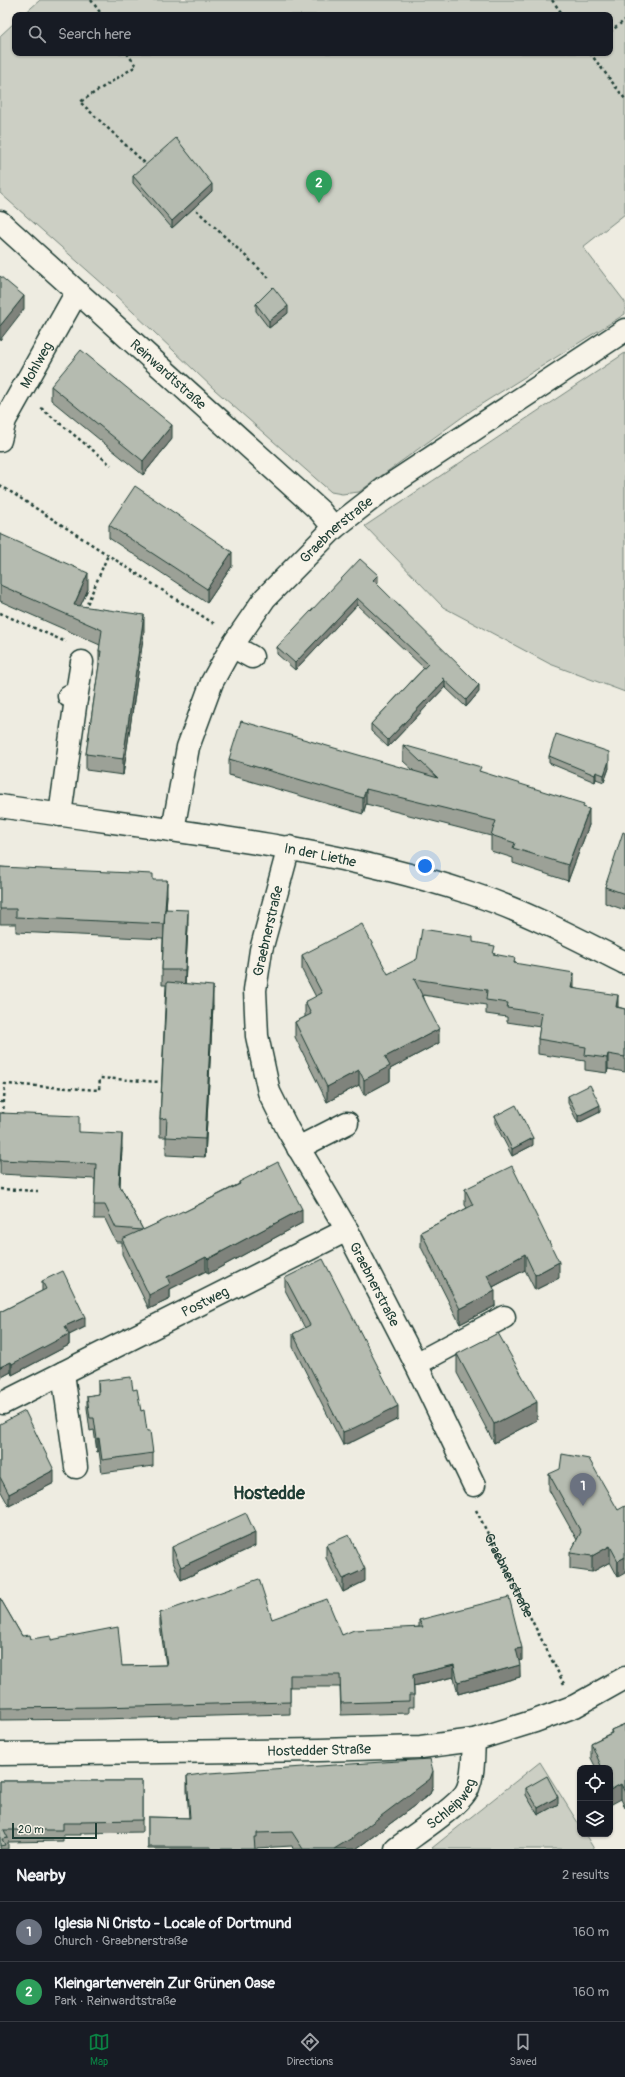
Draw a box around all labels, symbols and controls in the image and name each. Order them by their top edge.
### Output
search box [12,12,613,56]
icon: search [26,23,48,45]
text: Search here [58,25,131,44]
pin: 2 [306,170,332,203]
street label: Reinwardtstraße [127,335,210,413]
street label: Mohlweg [16,338,56,391]
street label: Graebnerstraße [296,492,376,566]
street label: In der Liethe [283,839,358,870]
your location [415,856,435,876]
street label: Graebnerstraße [249,884,287,978]
street label: Graebnerstraße [346,1239,404,1329]
street label: Postweg [178,1283,231,1320]
pin: 1 [570,1473,596,1506]
district label: Hostedde [233,1482,306,1505]
street label: Graebnerstraße [481,1530,537,1620]
street label: Hostedder Straße [267,1740,371,1759]
map controls [577,1765,613,1837]
button: locate [577,1765,613,1801]
street label: Schleipweg [423,1777,479,1833]
button: layers [577,1801,613,1837]
scale bar [12,1821,97,1840]
text: 20 m [18,1823,44,1836]
text: Nearby [16,1865,65,1886]
text: 2 results [562,1867,609,1883]
text: Iglesia Ni Cristo - Locale of Dortmund [54,1914,292,1933]
text: 1 [26,1924,32,1940]
text: 160 m [573,1924,609,1940]
text: Church · Graebnerstraße [54,1933,188,1949]
text: Kleingartenverein Zur Grünen Oase [54,1974,275,1993]
text: 2 [25,1984,33,2000]
text: 160 m [573,1984,609,2000]
text: Park · Reinwardtstraße [54,1993,176,2009]
tab: Map [88,2031,110,2068]
tab: Directions [286,2031,333,2068]
tab: Saved [510,2031,537,2068]

